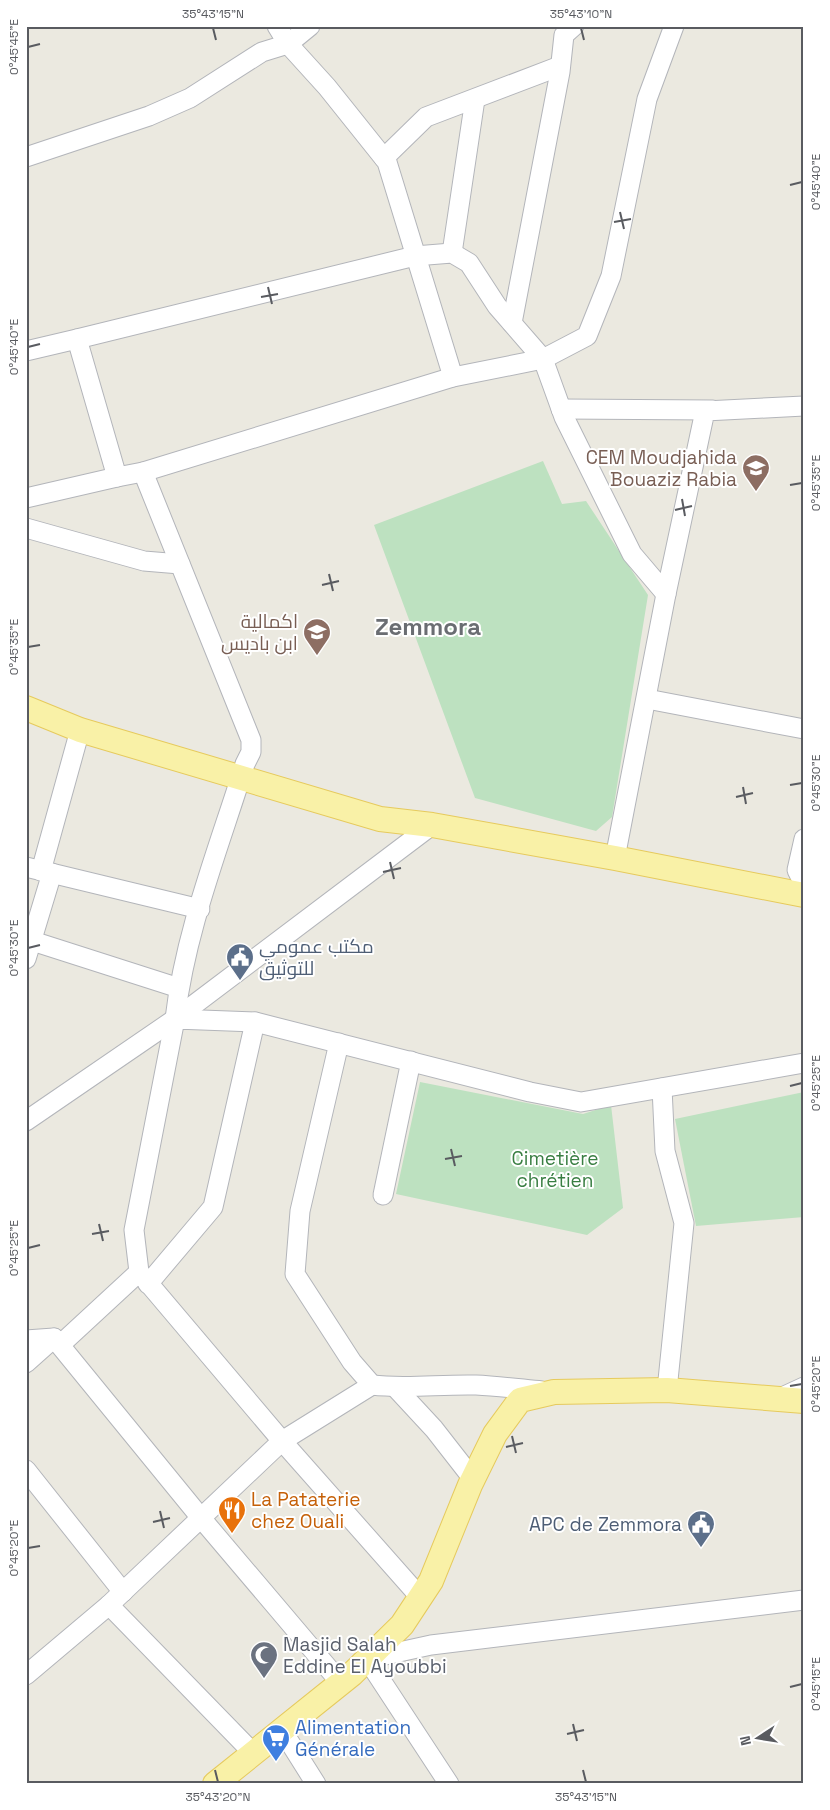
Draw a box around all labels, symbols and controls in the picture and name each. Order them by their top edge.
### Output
text: 35°43'15"N [182,6,244,22]
text: 35°43'10"N [550,6,612,22]
text: 0°45'45"E [6,19,22,75]
text: 0°45'40"E [808,154,824,210]
text: 0°45'40"E [6,319,22,375]
place label: CEM Moudjahida Bouaziz Rabia [586,445,737,492]
school or university icon: CEM Moudjahida Bouaziz Rabia [741,453,771,492]
text: 0°45'35"E [808,455,824,511]
place label: اكمالية ابن باديس [221,609,298,656]
district label: Zemmora [375,611,481,642]
school or university icon: اكمالية ابن باديس [302,617,332,656]
text: 0°45'35"E [6,619,22,675]
text: 0°45'30"E [808,754,824,811]
text: 0°45'30"E [6,919,22,976]
place label: مكتب عمومي للتوثيق [259,934,374,981]
public building icon: مكتب عمومي للتوثيق [225,942,255,981]
text: 0°45'25"E [808,1055,824,1111]
park label: Cimetière chrétien [512,1146,598,1193]
text: 0°45'25"E [6,1220,22,1276]
text: 0°45'20"E [808,1355,824,1412]
place label: La Pataterie chez Ouali [251,1487,360,1534]
restaurant icon: La Pataterie chez Ouali [217,1495,247,1534]
public building icon: APC de Zemmora [686,1509,716,1548]
place label: APC de Zemmora [529,1512,682,1537]
text: 0°45'20"E [6,1519,22,1576]
place label: Masjid Salah Eddine El Ayoubbi [283,1632,447,1679]
mosque icon: Masjid Salah Eddine El Ayoubbi [249,1640,279,1679]
text: 0°45'15"E [808,1657,824,1711]
north arrow [732,1712,782,1762]
place label: Alimentation Générale [295,1715,411,1762]
supermarket icon: Alimentation Générale [261,1723,291,1762]
text: N [736,1734,755,1747]
text: 35°43'20"N [186,1789,250,1805]
text: 35°43'15"N [555,1789,617,1805]

